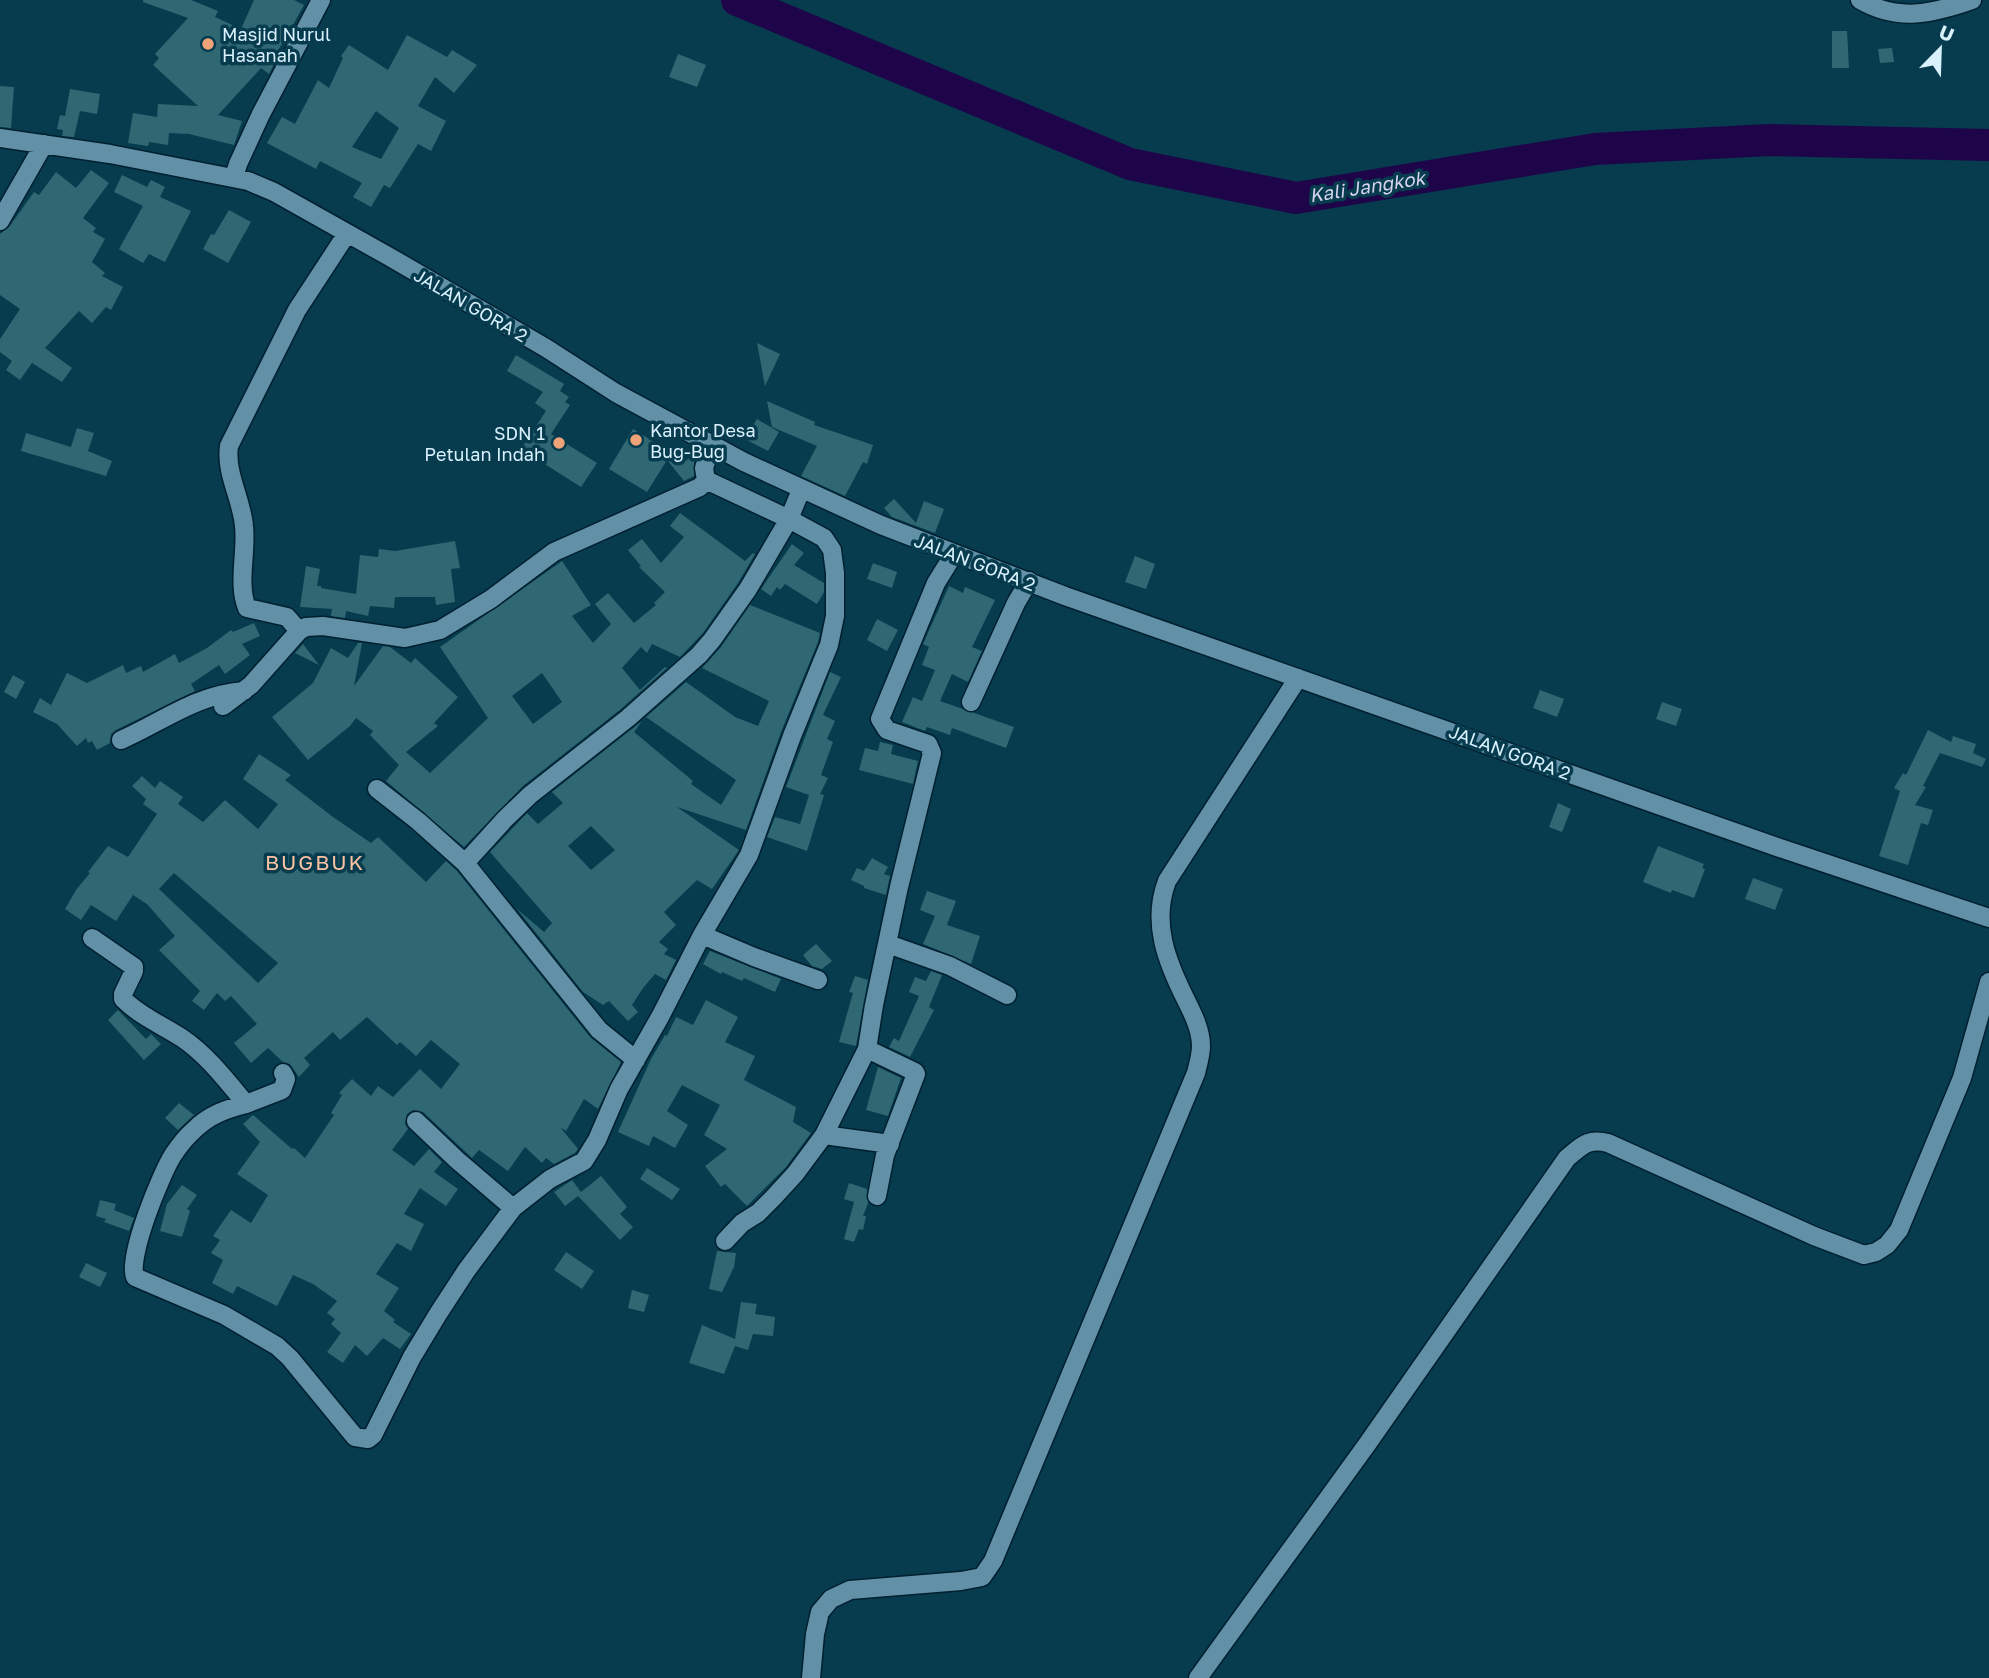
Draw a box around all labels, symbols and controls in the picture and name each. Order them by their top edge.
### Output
north arrow [1905,14,1975,84]
text: U [1936,20,1958,46]
place label: Masjid Nurul Hasanah [222,23,331,66]
marker: Masjid Nurul Hasanah [200,36,216,52]
water label: Kali Jangkok [1308,165,1429,206]
street label: JALAN GORA 2 [410,264,532,346]
place label: Kantor Desa Bug-Bug [650,419,756,462]
place label: SDN 1 Petulan Indah [424,422,545,465]
marker: Kantor Desa Bug-Bug [628,432,644,448]
marker: SDN 1 Petulan Indah [551,435,567,451]
street label: JALAN GORA 2 [911,529,1039,595]
street label: JALAN GORA 2 [1446,720,1574,784]
district label: BUGBUK [265,849,365,875]

